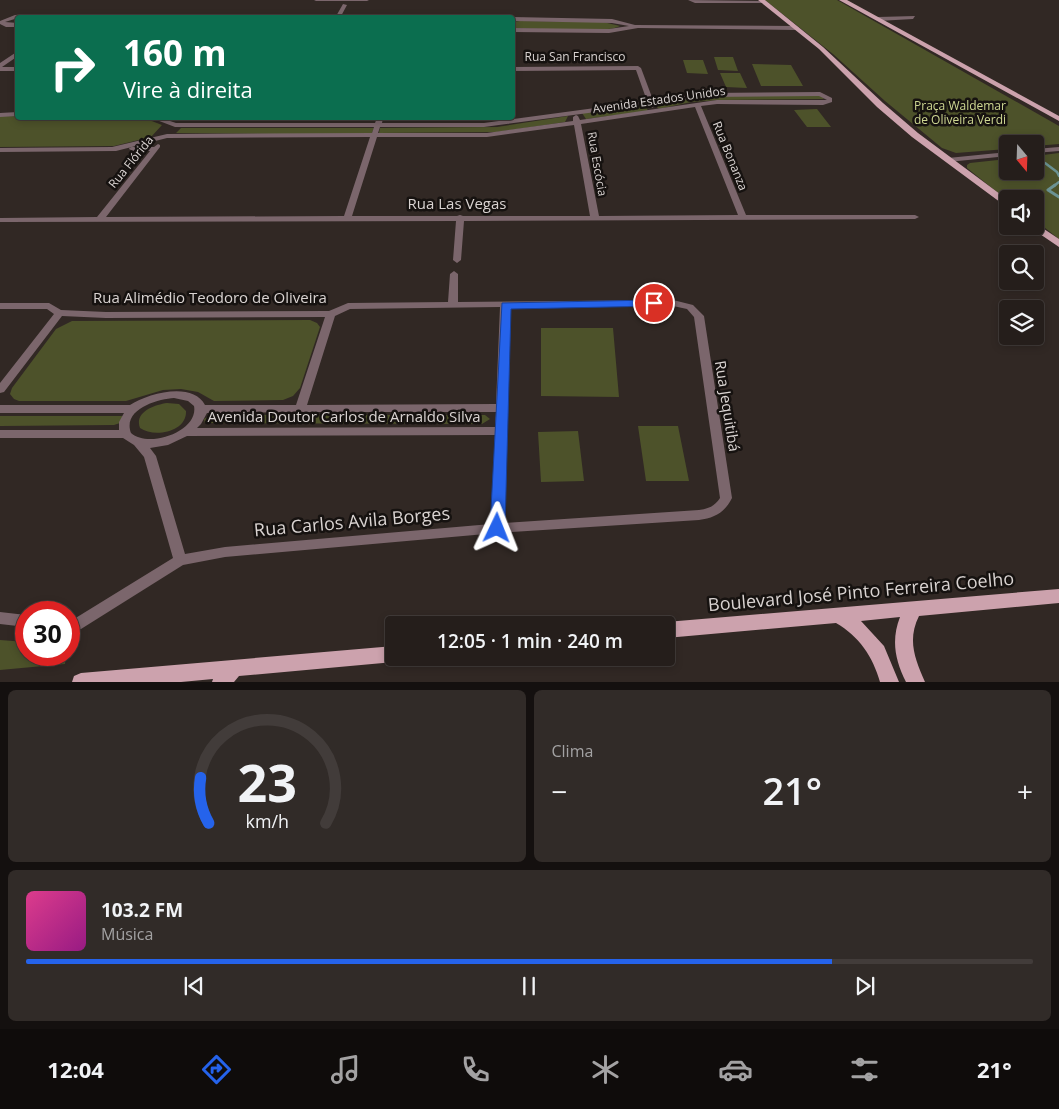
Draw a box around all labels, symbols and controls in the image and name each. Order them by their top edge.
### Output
text: 160 m [123,29,227,76]
icon: right [40,35,105,100]
street label: Rua San Francisco [525,48,625,65]
text: Vire à direita [123,74,253,104]
street label: Avenida Estados Unidos [591,82,727,117]
park label: Praça Waldemar de Oliveira Verdi [914,97,1006,128]
street label: Rua Bonanza [709,119,752,193]
street label: Rua Escócia [583,130,612,198]
street label: Rua Flórida [104,132,157,191]
north arrow [999,135,1044,180]
map controls [999,135,1044,345]
button: sound [999,190,1044,235]
street label: Rua Las Vegas [408,193,506,213]
button: search [999,245,1044,290]
pin [633,282,675,324]
street label: Rua Alimédio Teodoro de Oliveira [93,287,327,307]
icon: arrive [640,289,668,317]
button: layers [999,300,1044,345]
street label: Rua Jequitibá [711,359,745,453]
street label: Avenida Doutor Carlos de Arnaldo Silva [207,406,481,426]
street label: Rua Carlos Avila Borges [253,500,451,542]
position arrow [470,501,522,553]
street label: Boulevard José Pinto Ferreira Coelho [707,566,1015,616]
speed limit sign: 30 [15,601,80,666]
text: 12:05 · 1 min · 240 m [437,628,623,654]
text: Clima [552,740,593,762]
text: 23 [237,746,296,817]
text: 21° [762,764,822,816]
text: − [552,772,568,810]
text: + [1017,772,1033,810]
text: km/h [245,809,288,833]
text: 103.2 FM [101,897,183,923]
text: Música [101,923,153,945]
icon: previous [180,972,208,1000]
icon: pause [515,972,543,1000]
icon: next [851,972,879,1000]
icon: directions [199,1052,234,1087]
icon: music [328,1052,363,1087]
icon: phone [458,1052,493,1087]
icon: climate [588,1052,623,1087]
icon: car [718,1052,753,1087]
icon: filters [847,1052,882,1087]
text: 12:04 [47,1054,104,1084]
text: 21° [977,1054,1012,1084]

